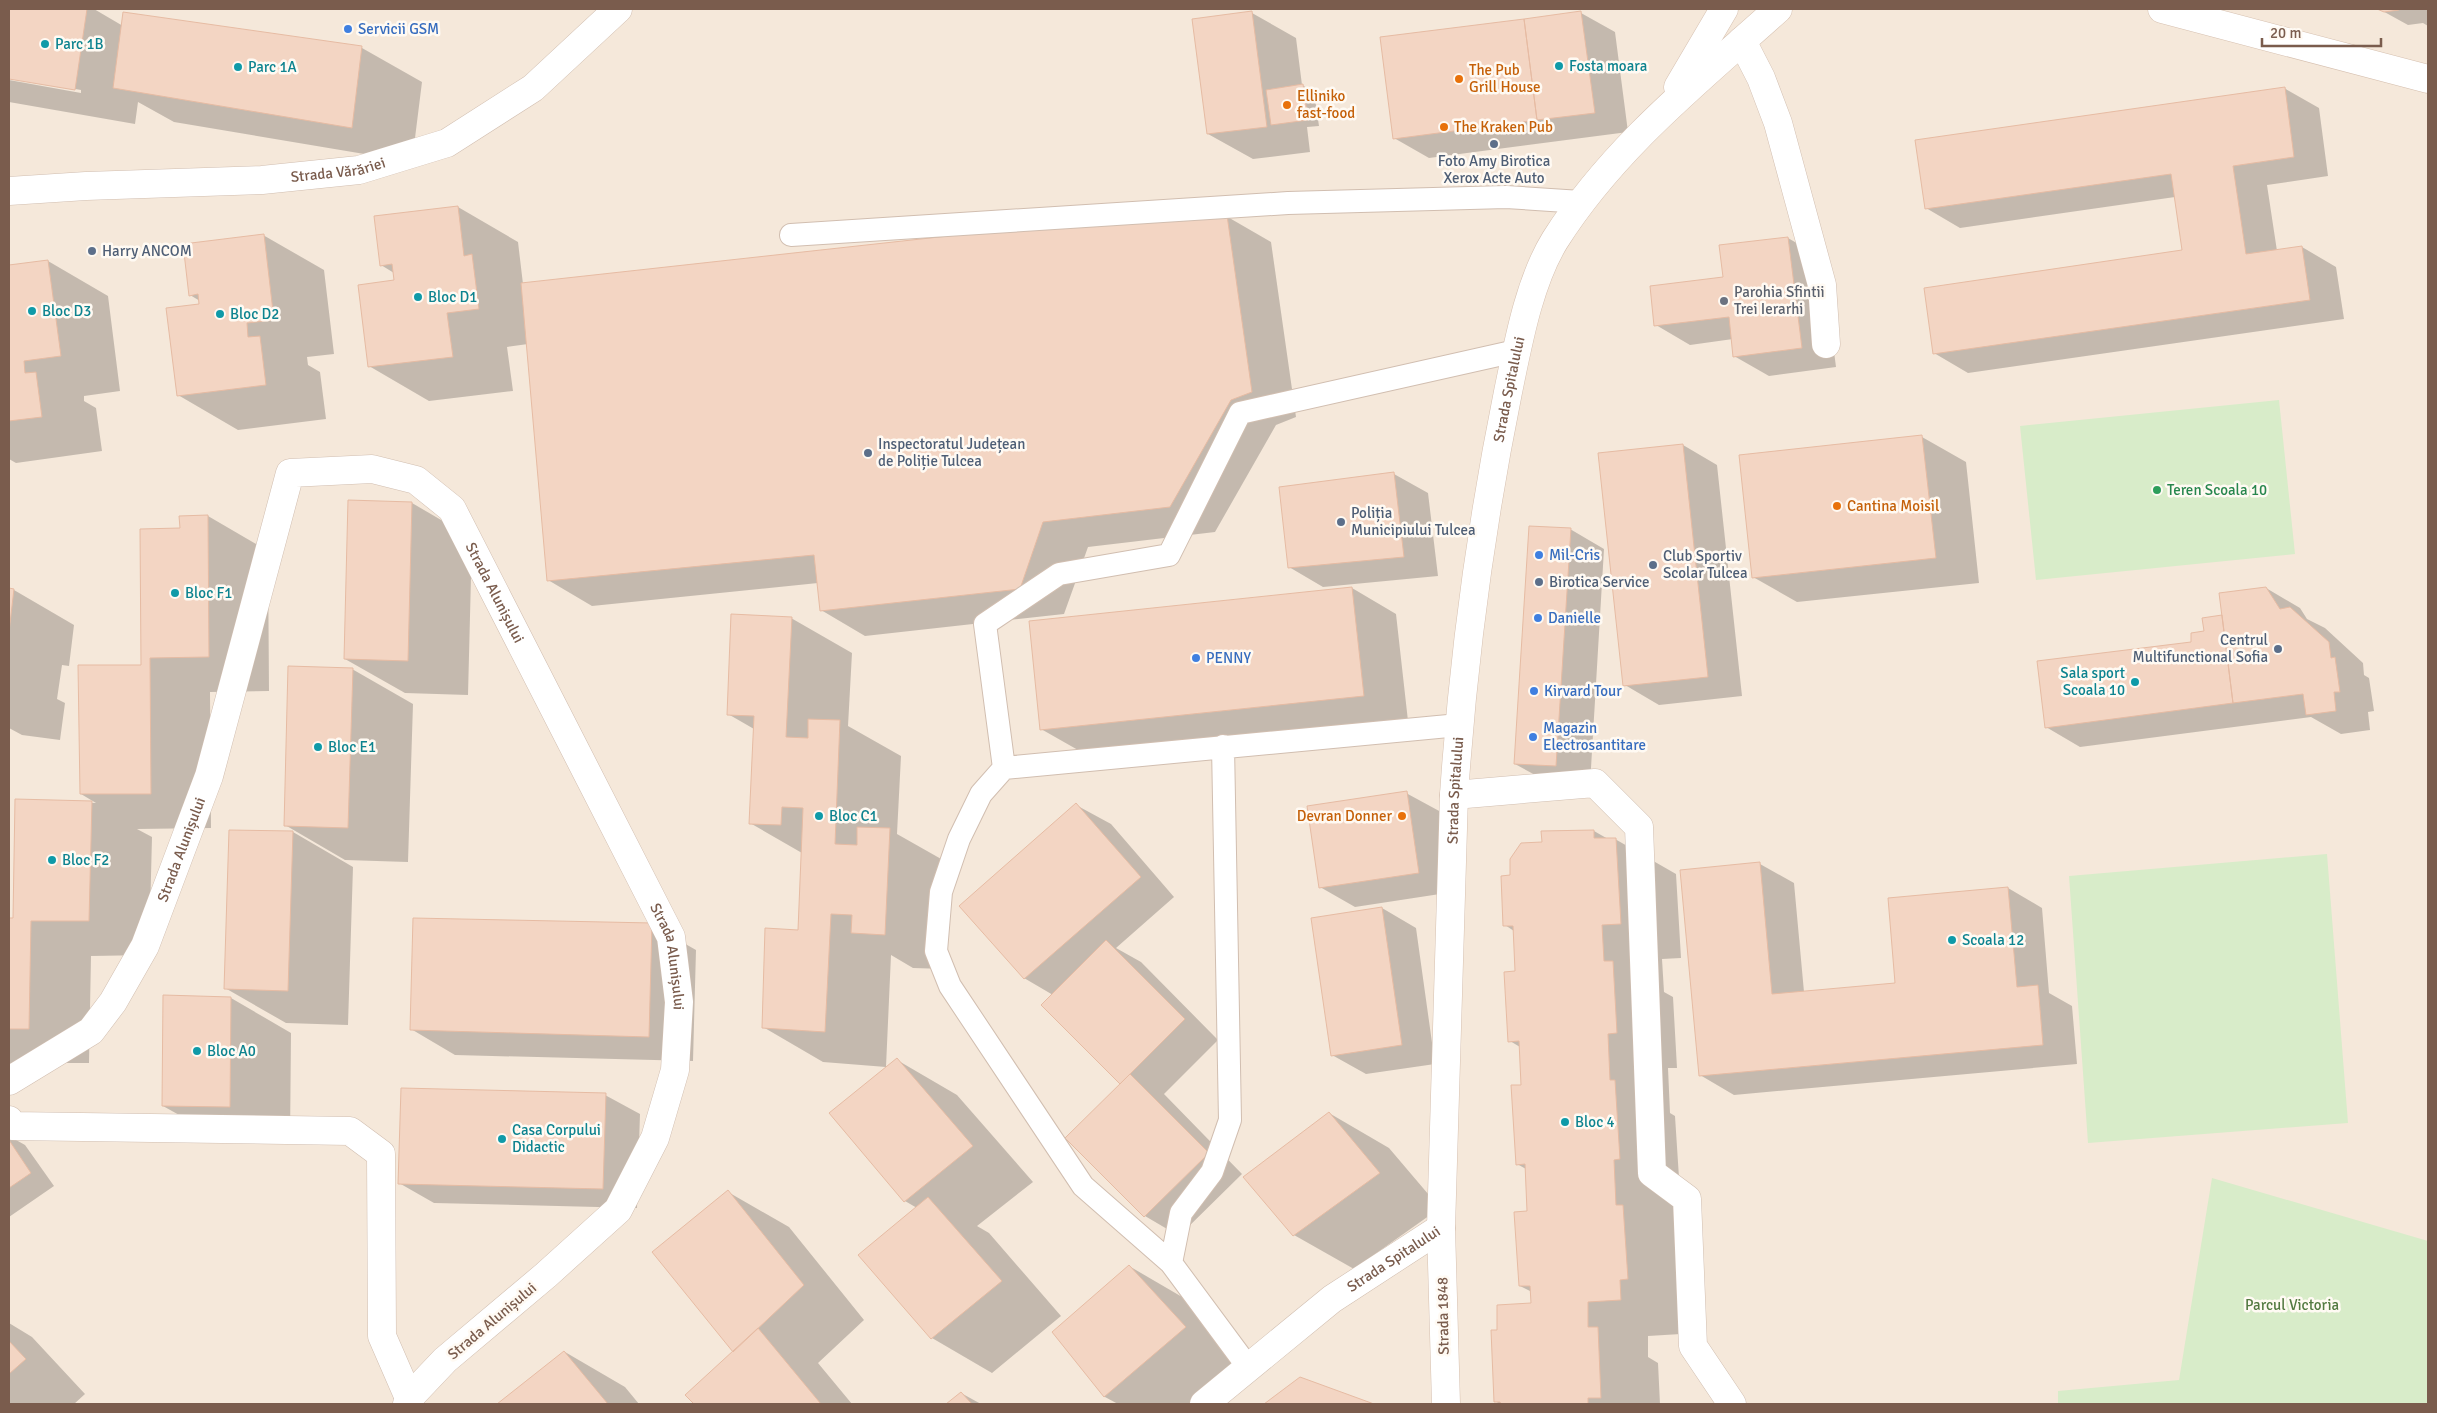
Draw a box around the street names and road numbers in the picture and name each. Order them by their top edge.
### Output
street label: Strada Vărăriei [290,153,387,186]
street label: Strada Spitalului [1489,335,1529,444]
street label: Strada Alunișului [462,540,528,646]
street label: Strada Spitalului [1444,736,1467,844]
street label: Strada Alunișului [153,795,209,904]
street label: Strada Alunișului [646,900,688,1011]
street label: Strada Spitalului [1344,1222,1443,1296]
street label: Strada 1848 [1433,1277,1453,1355]
street label: Strada Alunișului [444,1279,540,1363]

